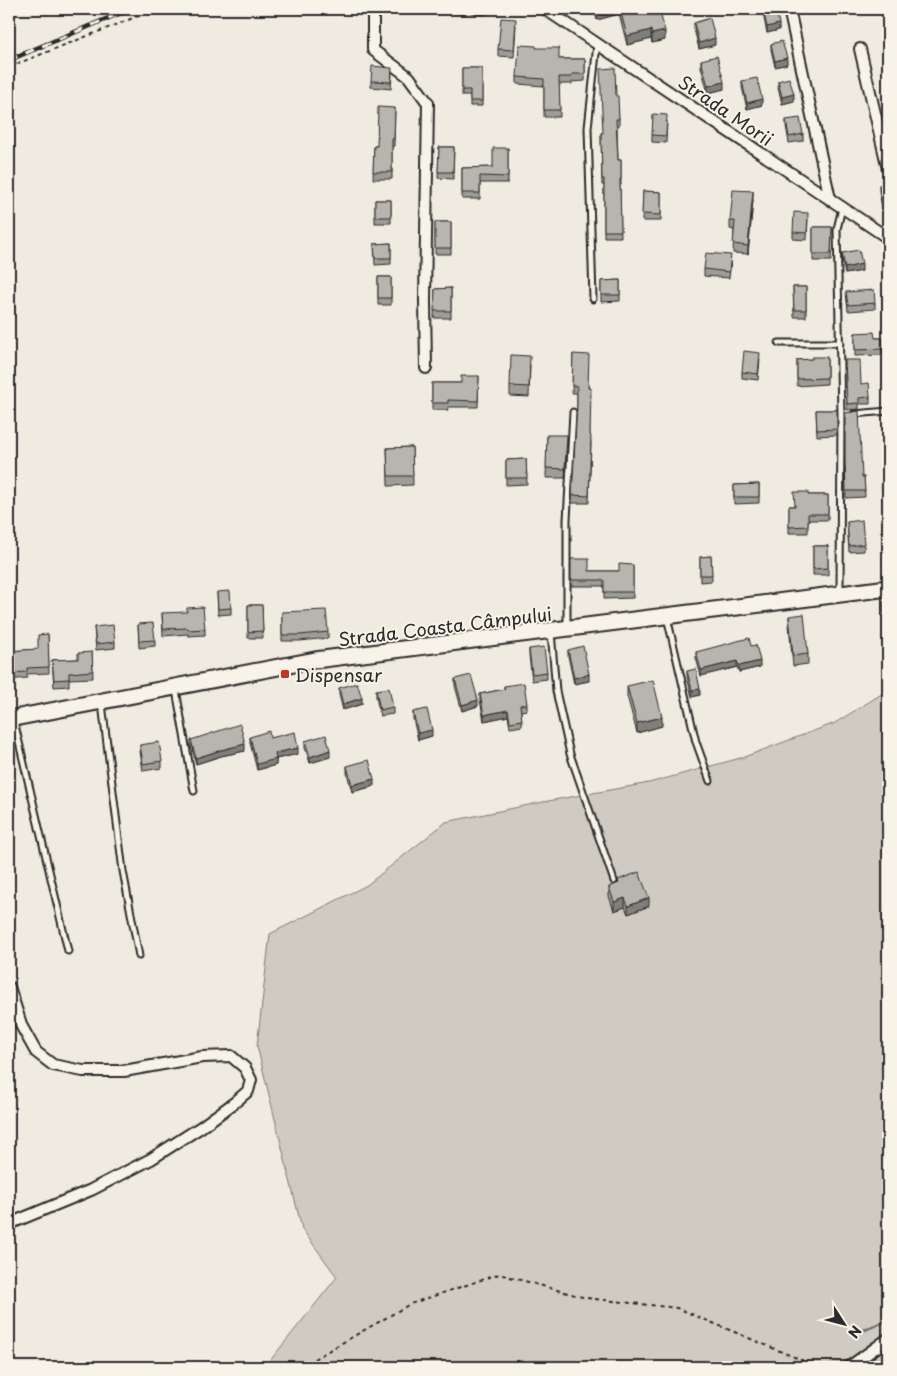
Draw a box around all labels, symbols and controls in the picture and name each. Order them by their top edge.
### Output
street label: Strada Morii [673,68,779,152]
street label: Strada Coasta Câmpului [337,599,553,653]
place label: Dispensar [295,661,383,688]
marker: Dispensar [279,668,291,680]
north arrow [820,1298,870,1348]
text: N [843,1321,867,1343]

